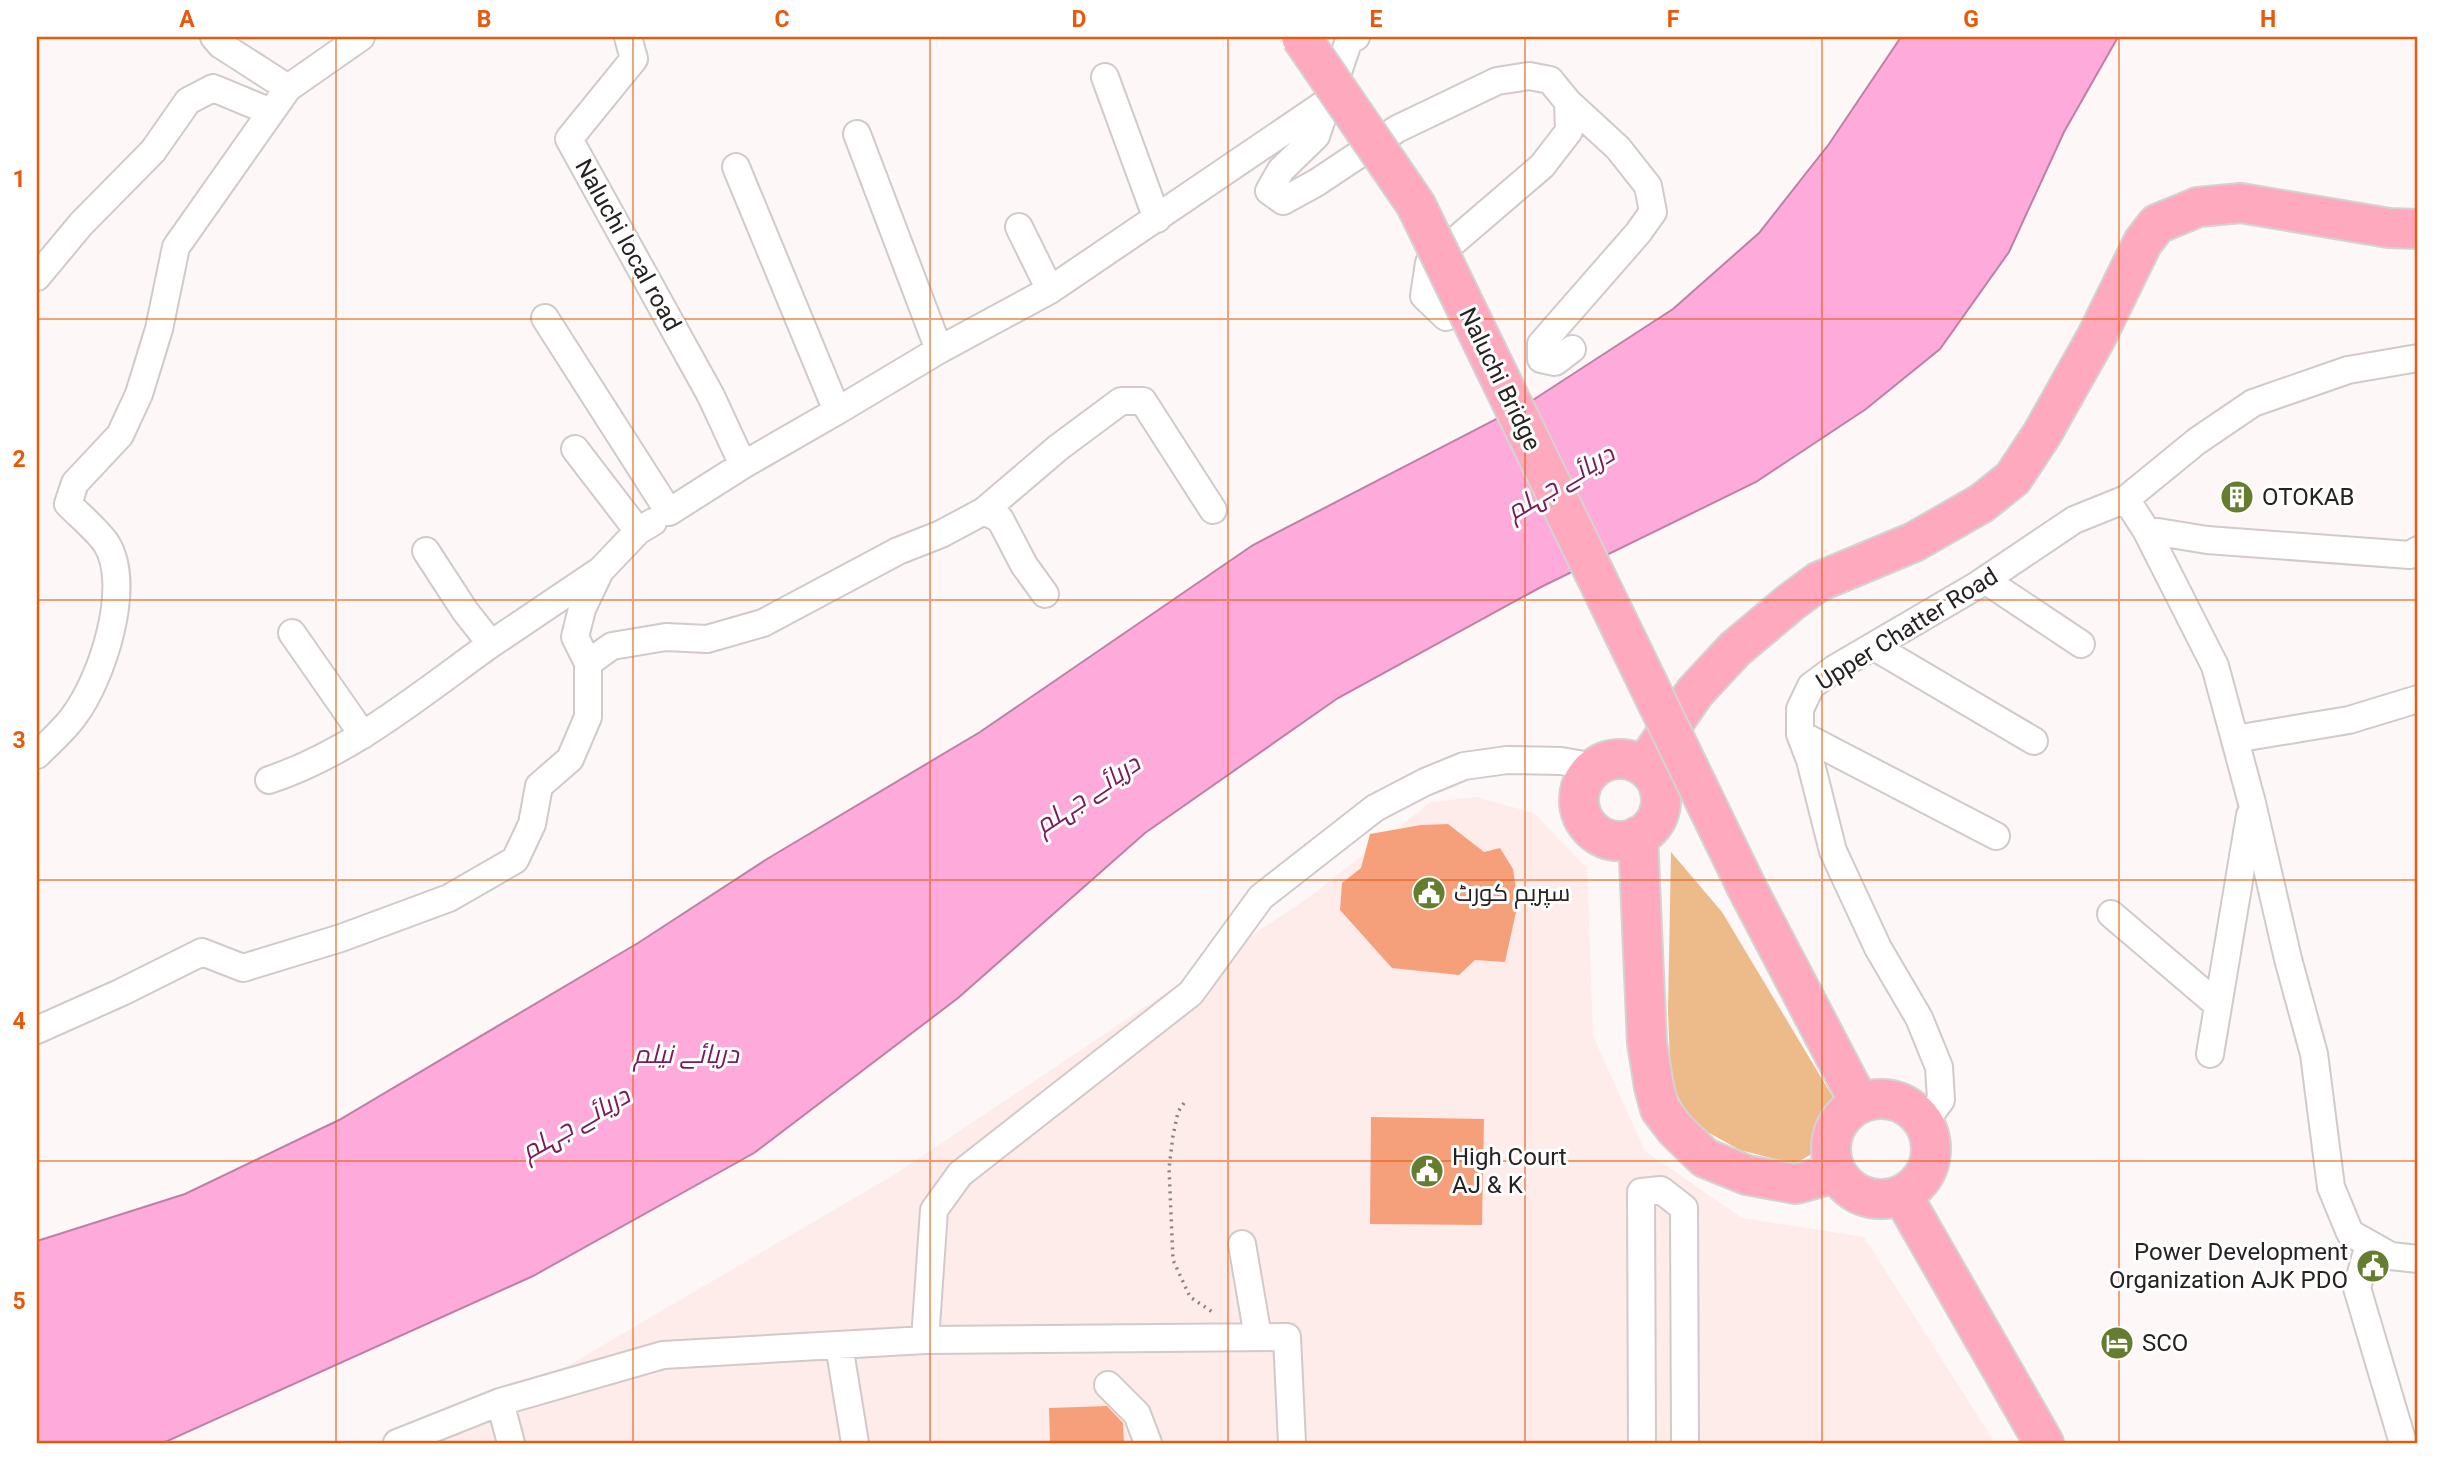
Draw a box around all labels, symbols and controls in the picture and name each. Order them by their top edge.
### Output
text: A [179,6,195,33]
text: B [477,6,491,33]
text: C [774,6,790,33]
text: D [1072,6,1086,33]
text: E [1370,6,1383,33]
text: F [1667,6,1680,33]
text: G [1963,6,1979,33]
text: H [2260,6,2276,33]
street label: Naluchi local road [569,154,687,336]
text: 1 [12,166,26,193]
street label: Naluchi Bridge [1453,303,1547,455]
water label: دریائے جہلم [1500,437,1622,529]
text: 2 [12,446,26,473]
building icon: OTOKAB [2218,478,2256,516]
place label: OTOKAB [2262,483,2354,511]
street label: Upper Chatter Road [1811,562,2003,696]
text: 3 [12,727,26,754]
water label: دریائے جہلم [1028,747,1148,843]
public building icon: سپریم کورٹ [1410,874,1448,912]
place label: سپریم کورٹ [1454,879,1570,909]
text: 4 [12,1008,26,1035]
water label: دریائے نیلم [632,1039,740,1072]
water label: دریائے جہلم [515,1079,637,1169]
place label: High Court AJ & K [1452,1143,1567,1199]
public building icon: High Court AJ & K [1408,1152,1446,1190]
place label: Power Development Organization AJK PDO [2109,1238,2348,1294]
public building icon: Power Development Organization AJK PDO [2354,1247,2392,1285]
text: 5 [12,1288,26,1315]
hotel icon: SCO [2098,1324,2136,1362]
place label: SCO [2142,1329,2188,1357]

